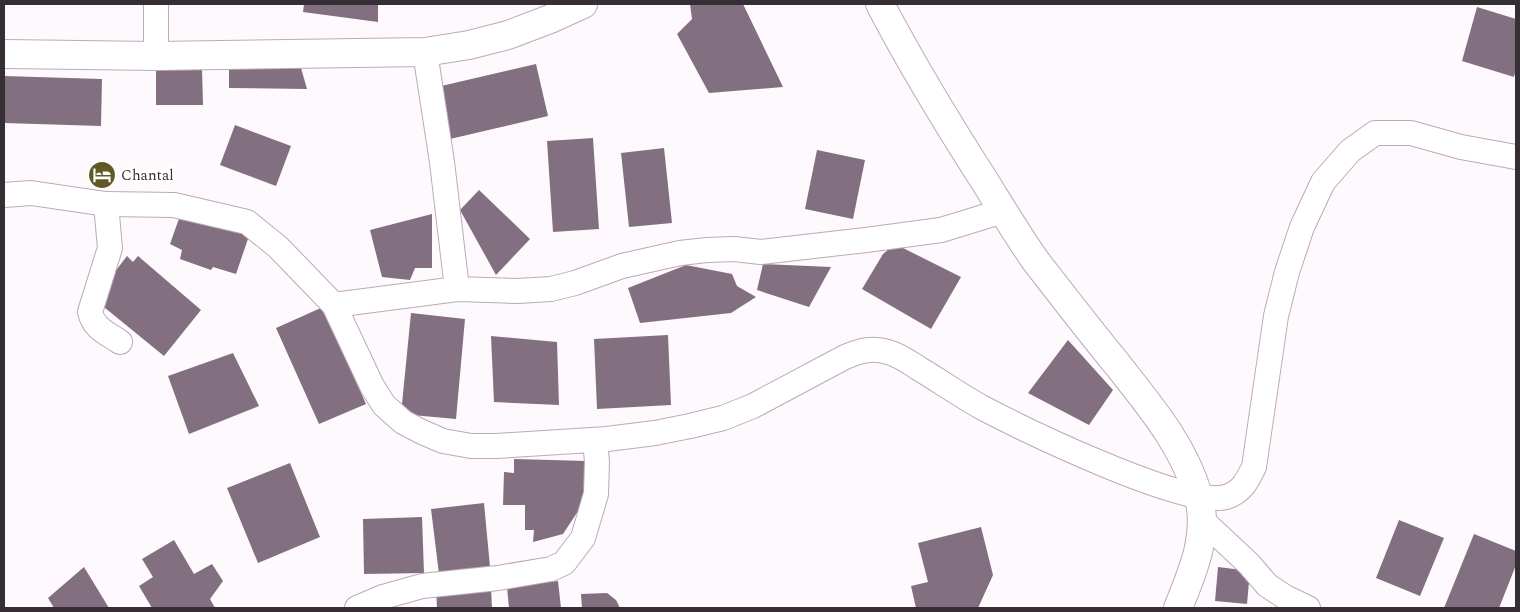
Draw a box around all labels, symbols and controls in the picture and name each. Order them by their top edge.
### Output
hotel icon: Chantal [87,160,117,190]
place label: Chantal [121,164,174,187]

